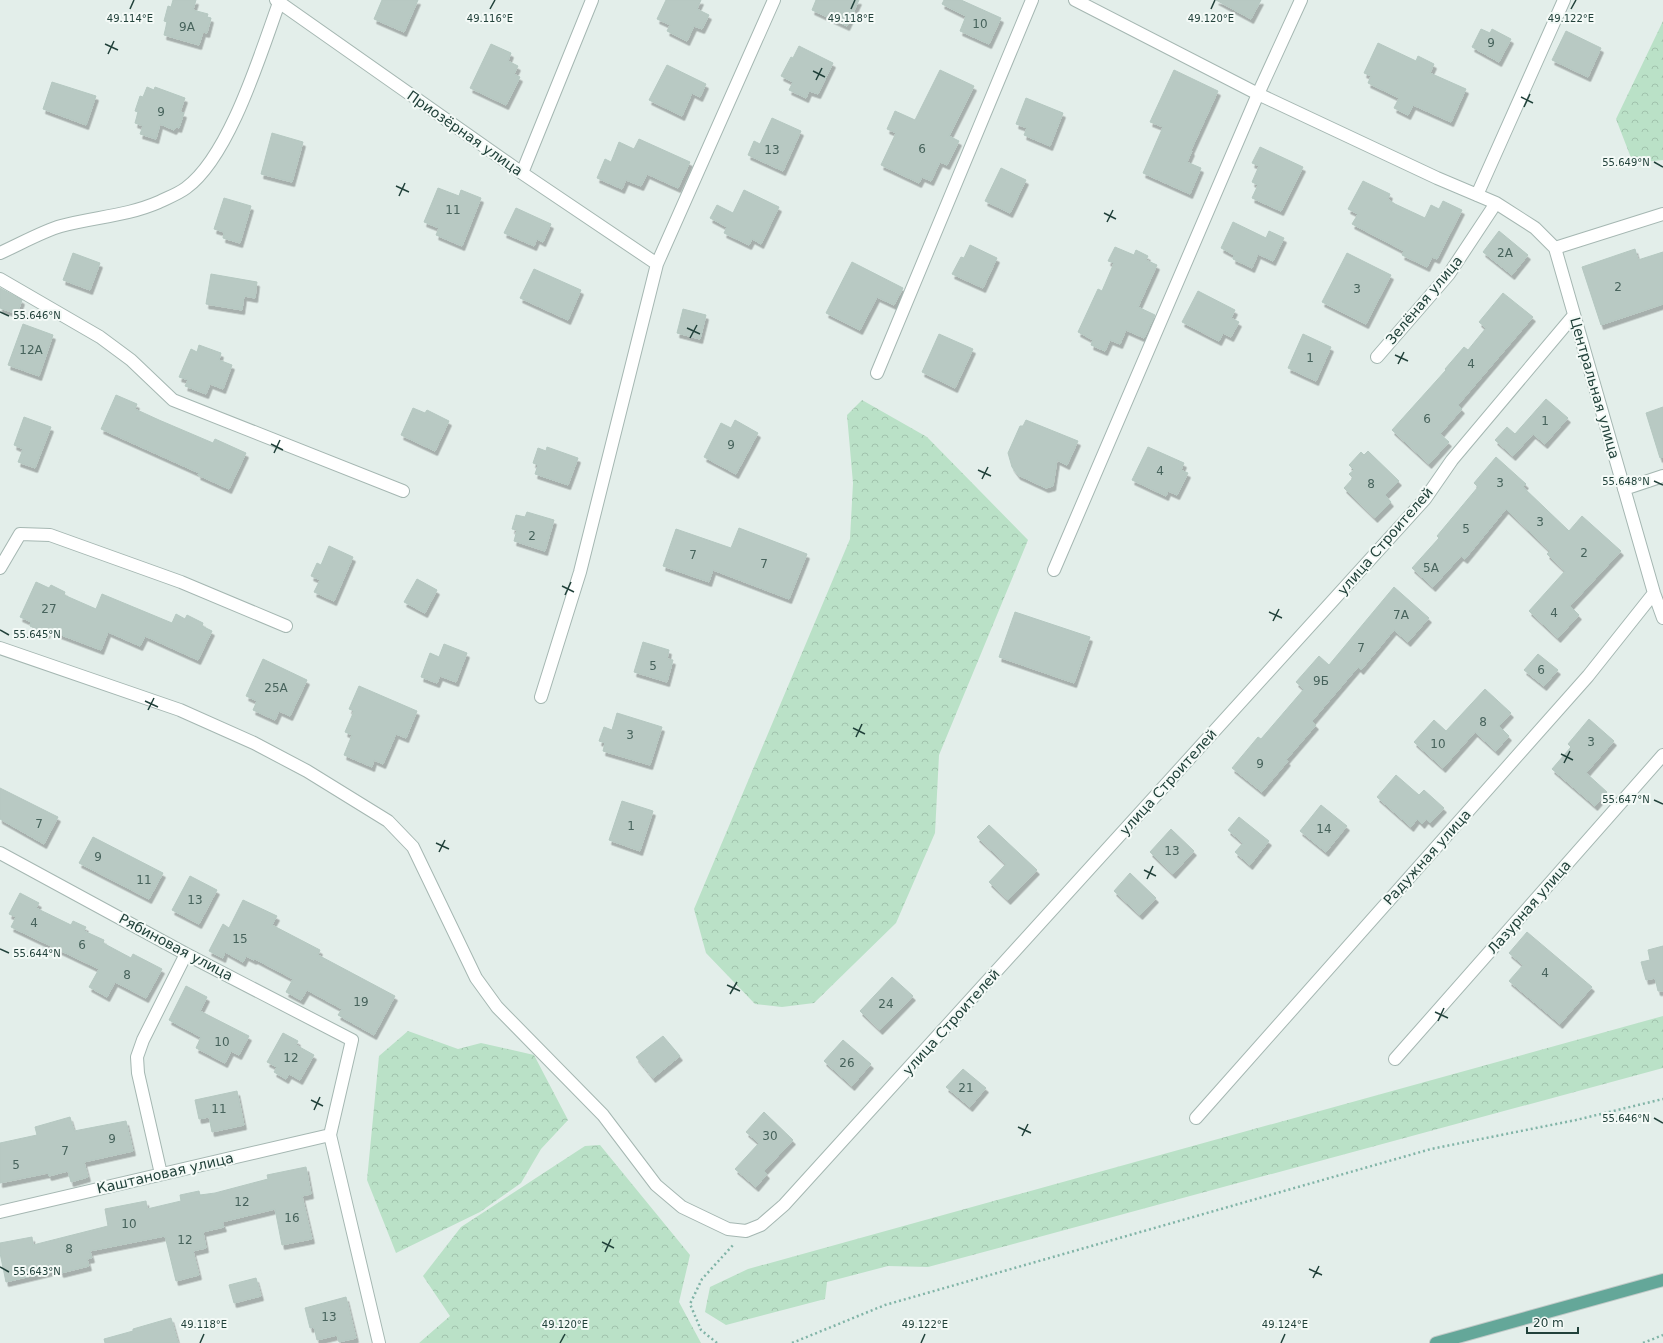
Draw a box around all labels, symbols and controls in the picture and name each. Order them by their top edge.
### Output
text: 49.114°E [107,13,153,24]
text: 49.116°E [467,13,513,24]
text: 49.118°E [828,13,874,24]
text: 49.120°E [1188,13,1234,24]
text: 49.122°E [1548,13,1594,24]
house number: 10 [972,17,988,31]
house number: 9А [179,20,196,34]
house number: 9 [1487,36,1495,50]
street label: Приозёрная улица [404,87,526,179]
house number: 9 [157,105,165,119]
house number: 6 [918,142,926,156]
house number: 13 [764,143,780,157]
text: 55.649°N [1602,157,1650,168]
house number: 11 [445,203,461,217]
house number: 2А [1497,246,1514,260]
street label: Зелёная улица [1382,253,1466,347]
house number: 2 [1614,280,1622,294]
house number: 3 [1353,282,1361,296]
text: 55.646°N [13,310,61,321]
street label: Центральная улица [1567,315,1623,461]
house number: 12А [19,343,44,357]
house number: 1 [1306,351,1314,365]
house number: 4 [1467,357,1475,371]
house number: 6 [1423,412,1431,426]
house number: 1 [1541,414,1549,428]
house number: 9 [727,438,735,452]
house number: 4 [1156,464,1164,478]
house number: 3 [1496,476,1504,490]
text: 55.648°N [1602,476,1650,487]
house number: 8 [1367,477,1375,491]
street label: улица Строителей [1334,484,1436,598]
house number: 3 [1536,515,1544,529]
house number: 5 [1462,522,1470,536]
house number: 2 [528,529,536,543]
house number: 2 [1580,546,1588,560]
house number: 7 [689,548,697,562]
house number: 7 [760,557,768,571]
house number: 5А [1423,561,1440,575]
house number: 27 [41,602,57,616]
house number: 4 [1550,606,1558,620]
house number: 7А [1393,608,1410,622]
text: 55.645°N [13,629,61,640]
house number: 7 [1357,641,1365,655]
house number: 5 [649,659,657,673]
house number: 6 [1537,663,1545,677]
house number: 9Б [1313,674,1329,688]
house number: 25А [264,681,289,695]
house number: 8 [1479,715,1487,729]
street label: улица Строителей [1116,726,1220,838]
house number: 3 [626,728,634,742]
house number: 3 [1587,735,1595,749]
house number: 10 [1430,737,1446,751]
house number: 9 [1256,757,1264,771]
text: 55.647°N [1602,794,1650,805]
street label: Радужная улица [1380,806,1474,908]
house number: 7 [35,817,43,831]
house number: 1 [627,819,635,833]
house number: 14 [1316,822,1332,836]
house number: 13 [1164,844,1180,858]
house number: 9 [94,850,102,864]
street label: Лазурная улица [1484,857,1574,957]
house number: 11 [136,873,152,887]
house number: 13 [187,893,203,907]
street label: Рябиновая улица [116,910,236,984]
house number: 4 [30,916,38,930]
house number: 15 [232,932,248,946]
house number: 6 [78,938,86,952]
text: 55.644°N [13,948,61,959]
street label: улица Строителей [899,966,1003,1078]
house number: 4 [1541,966,1549,980]
house number: 8 [123,968,131,982]
house number: 19 [353,995,369,1009]
house number: 24 [878,997,894,1011]
house number: 10 [214,1035,230,1049]
house number: 12 [283,1051,299,1065]
house number: 26 [839,1056,855,1070]
house number: 21 [958,1081,974,1095]
house number: 11 [211,1102,227,1116]
text: 55.646°N [1602,1113,1650,1124]
house number: 30 [762,1129,778,1143]
house number: 9 [108,1132,116,1146]
house number: 7 [61,1144,69,1158]
street label: Каштановая улица [95,1149,235,1197]
house number: 5 [12,1158,20,1172]
house number: 12 [234,1195,250,1209]
house number: 16 [284,1211,300,1225]
house number: 10 [121,1217,137,1231]
house number: 12 [177,1233,193,1247]
house number: 8 [65,1242,73,1256]
text: 55.643°N [13,1266,61,1277]
scale bar [1527,1309,1578,1335]
house number: 13 [321,1310,337,1324]
text: 20 m [1533,1316,1564,1330]
text: 49.118°E [181,1319,227,1330]
text: 49.120°E [542,1319,588,1330]
text: 49.122°E [902,1319,948,1330]
text: 49.124°E [1262,1319,1308,1330]

